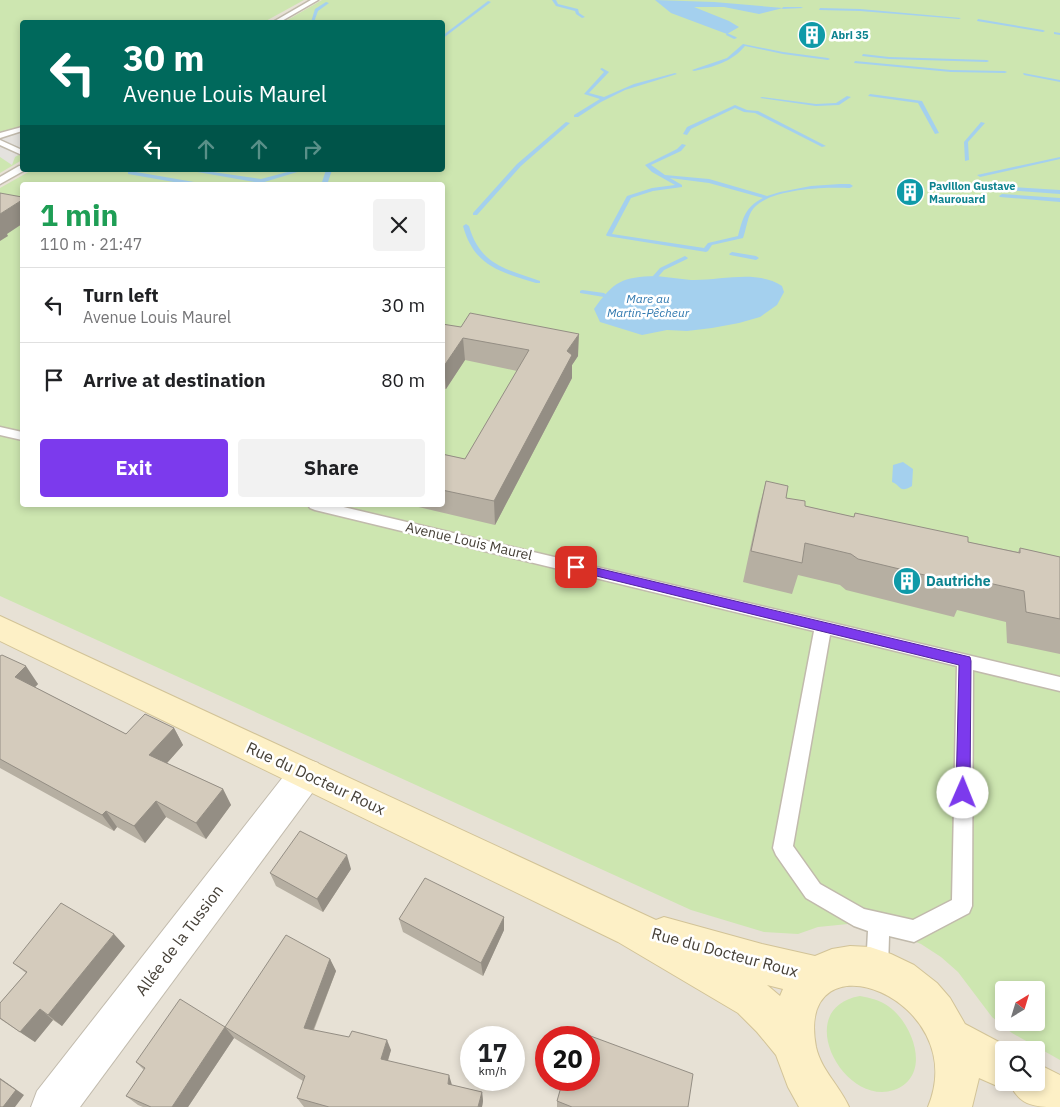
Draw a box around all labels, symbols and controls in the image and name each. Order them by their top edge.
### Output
building icon: Abri 35 [797,20,827,50]
place label: Abri 35 [831,28,869,42]
text: 30 m [123,35,205,81]
icon: left [40,40,105,105]
text: Avenue Louis Maurel [123,79,327,108]
icon: left [139,135,167,163]
icon: ahead [192,135,220,163]
icon: ahead [245,135,273,163]
icon: right [298,135,326,163]
building icon: Pavillon Gustave Maurouard [895,177,925,207]
place label: Pavillon Gustave Maurouard [929,179,1016,206]
text: 1 min [40,195,118,234]
button: close [373,199,425,251]
text: 110 m · 21:47 [40,234,142,254]
text: Turn left [83,283,159,307]
icon: left [40,291,68,319]
water label: Mare au Martin-Pêcheur [607,291,690,320]
text: 30 m [381,293,425,317]
text: Avenue Louis Maurel [83,307,231,327]
icon: arrive [40,366,68,394]
text: Arrive at destination [83,368,266,392]
text: 80 m [381,368,425,392]
button: Exit [40,439,228,497]
button: Share [238,439,425,497]
street label: Avenue Louis Maurel [404,518,534,564]
pin [555,546,597,588]
icon: arrive [562,553,590,581]
building icon: Dautriche [892,566,922,596]
place label: Dautriche [926,572,991,590]
street label: Rue du Docteur Roux [243,737,389,819]
position arrow [936,766,988,818]
street label: Allée de la Tussion [131,881,227,999]
street label: Rue du Docteur Roux [649,923,801,981]
north arrow [995,981,1045,1031]
map controls [995,981,1045,1091]
speed limit sign: 20 [535,1026,600,1091]
text: 17 [477,1036,508,1069]
button: search [995,1041,1045,1091]
text: km/h [478,1063,507,1078]

